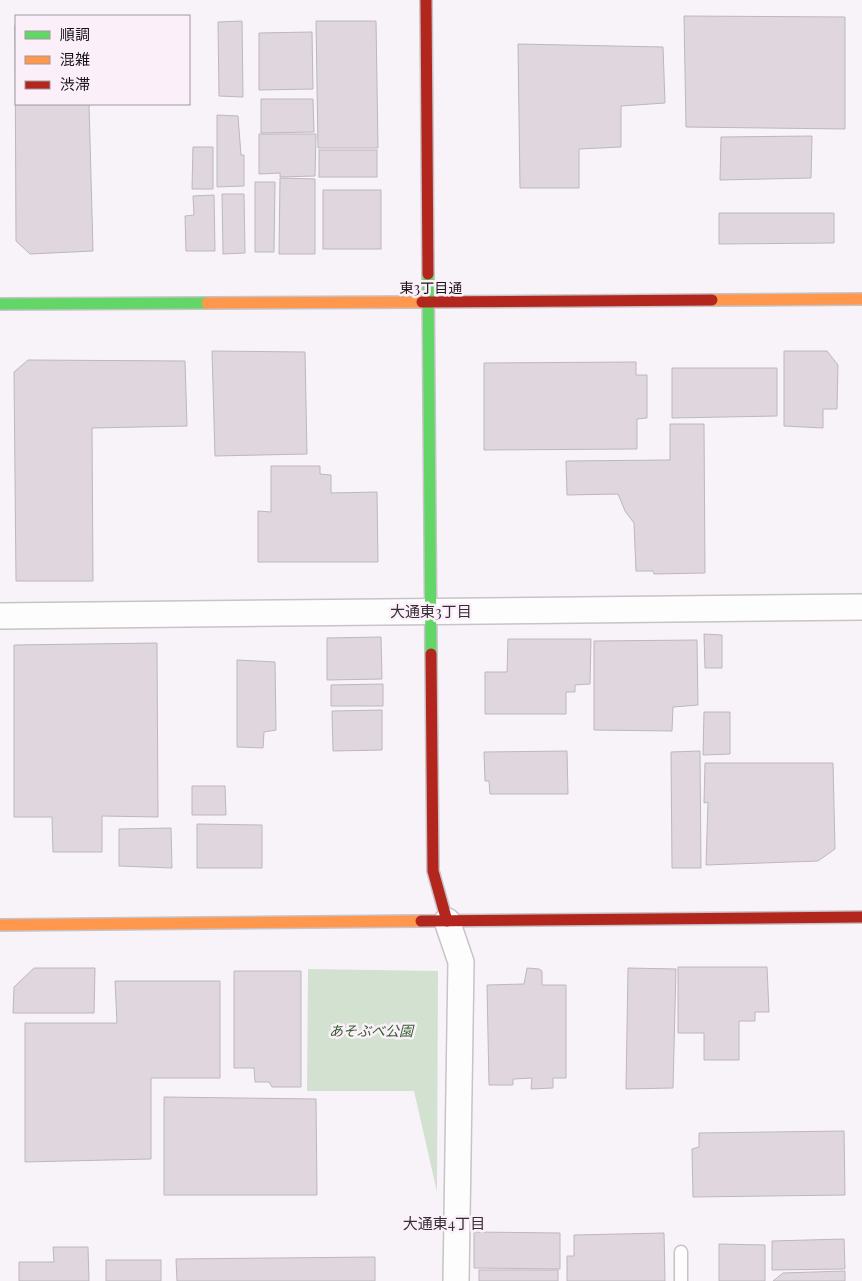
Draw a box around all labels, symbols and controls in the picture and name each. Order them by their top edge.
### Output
legend [15,15,190,105]
text: 順調 [60,24,90,44]
text: 混雑 [60,49,90,69]
text: 渋滞 [60,74,90,94]
street label: 東3丁目通 [400,278,462,297]
district label: 大通東3丁目 [390,601,472,621]
park label: あそぶべ公園 [329,1021,415,1040]
district label: 大通東4丁目 [403,1213,485,1233]

